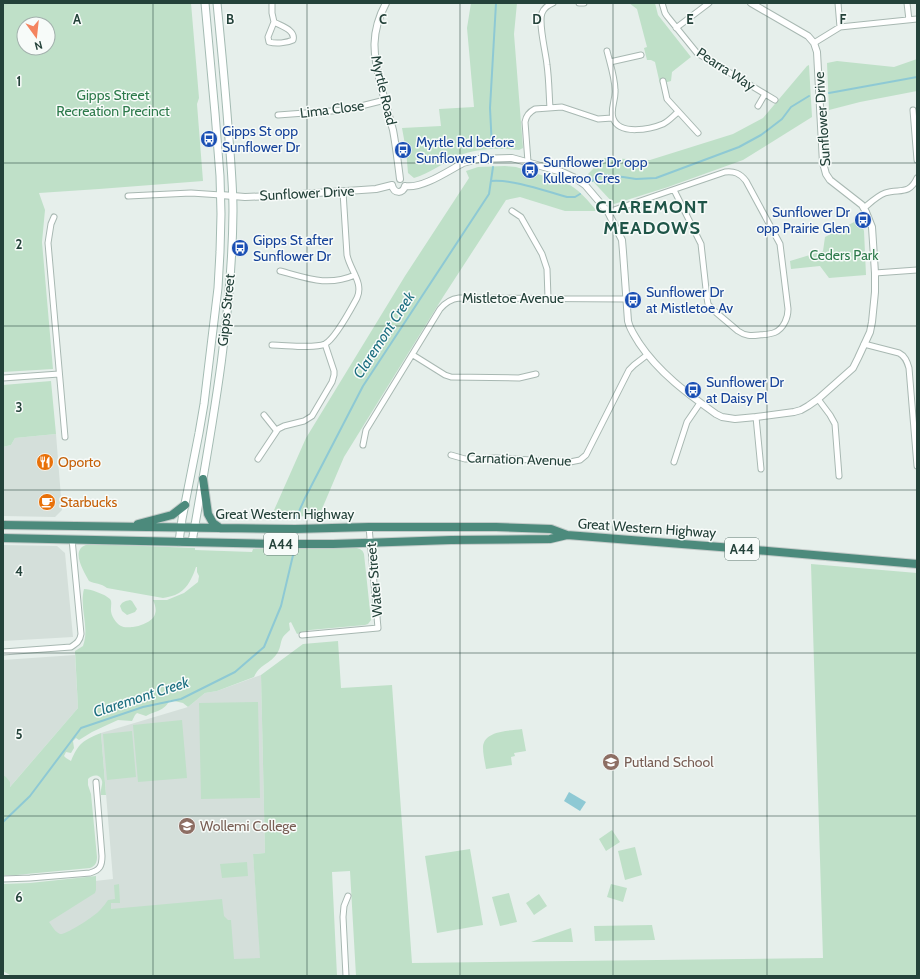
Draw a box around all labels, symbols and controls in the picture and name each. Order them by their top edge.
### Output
text: A [73,11,82,27]
text: B [226,11,234,27]
text: C [379,11,387,27]
text: D [532,11,542,27]
text: E [686,11,694,27]
text: F [840,11,847,27]
north arrow [16,16,56,56]
text: N [33,38,44,53]
street label: Pearra Way [693,43,759,95]
street label: Myrtle Road [367,53,401,127]
street label: Sunflower Drive [810,71,834,167]
text: 1 [17,73,21,89]
park label: Gipps Street Recreation Precinct [56,86,170,120]
street label: Lima Close [299,96,365,122]
place label: Gipps St opp Sunflower Dr [222,122,301,156]
bus stop icon: Gipps St opp Sunflower Dr [199,129,219,149]
place label: Myrtle Rd before Sunflower Dr [416,133,514,167]
bus stop icon: Myrtle Rd before Sunflower Dr [393,140,413,160]
place label: Sunflower Dr opp Kulleroo Cres [543,153,648,187]
bus stop icon: Sunflower Dr opp Kulleroo Cres [520,160,540,180]
street label: Sunflower Drive [259,182,355,204]
district label: CLAREMONT MEADOWS [596,196,708,239]
place label: Sunflower Dr opp Prairie Glen [756,203,851,237]
bus stop icon: Sunflower Dr opp Prairie Glen [853,210,873,230]
place label: Gipps St after Sunflower Dr [253,231,334,265]
text: 2 [16,236,23,252]
bus stop icon: Gipps St after Sunflower Dr [230,238,250,258]
park label: Ceders Park [809,246,879,264]
street label: Gipps Street [213,273,239,347]
place label: Sunflower Dr at Mistletoe Av [646,283,733,317]
water label: Claremont Creek [349,288,419,382]
street label: Mistletoe Avenue [462,289,564,307]
bus stop icon: Sunflower Dr at Mistletoe Av [623,290,643,310]
place label: Sunflower Dr at Daisy Pl [706,373,785,407]
bus stop icon: Sunflower Dr at Daisy Pl [683,380,703,400]
text: 3 [15,399,23,415]
street label: Carnation Avenue [466,448,572,470]
restaurant icon: Oporto [35,452,55,472]
place label: Oporto [58,453,101,471]
cafe icon: Starbucks [37,492,57,512]
place label: Starbucks [60,493,118,511]
street label: Great Western Highway [216,505,354,523]
street label: Great Western Highway [577,514,717,542]
road number: A44 [264,533,298,555]
road number: A44 [725,538,759,560]
street label: Water Street [362,542,386,618]
text: 4 [15,563,23,579]
water label: Claremont Creek [91,673,192,721]
text: 5 [16,726,23,742]
school or university icon: Putland School [601,752,621,772]
place label: Putland School [624,753,714,771]
school or university icon: Wollemi College [177,816,197,836]
place label: Wollemi College [200,817,296,835]
text: 6 [15,889,23,905]

